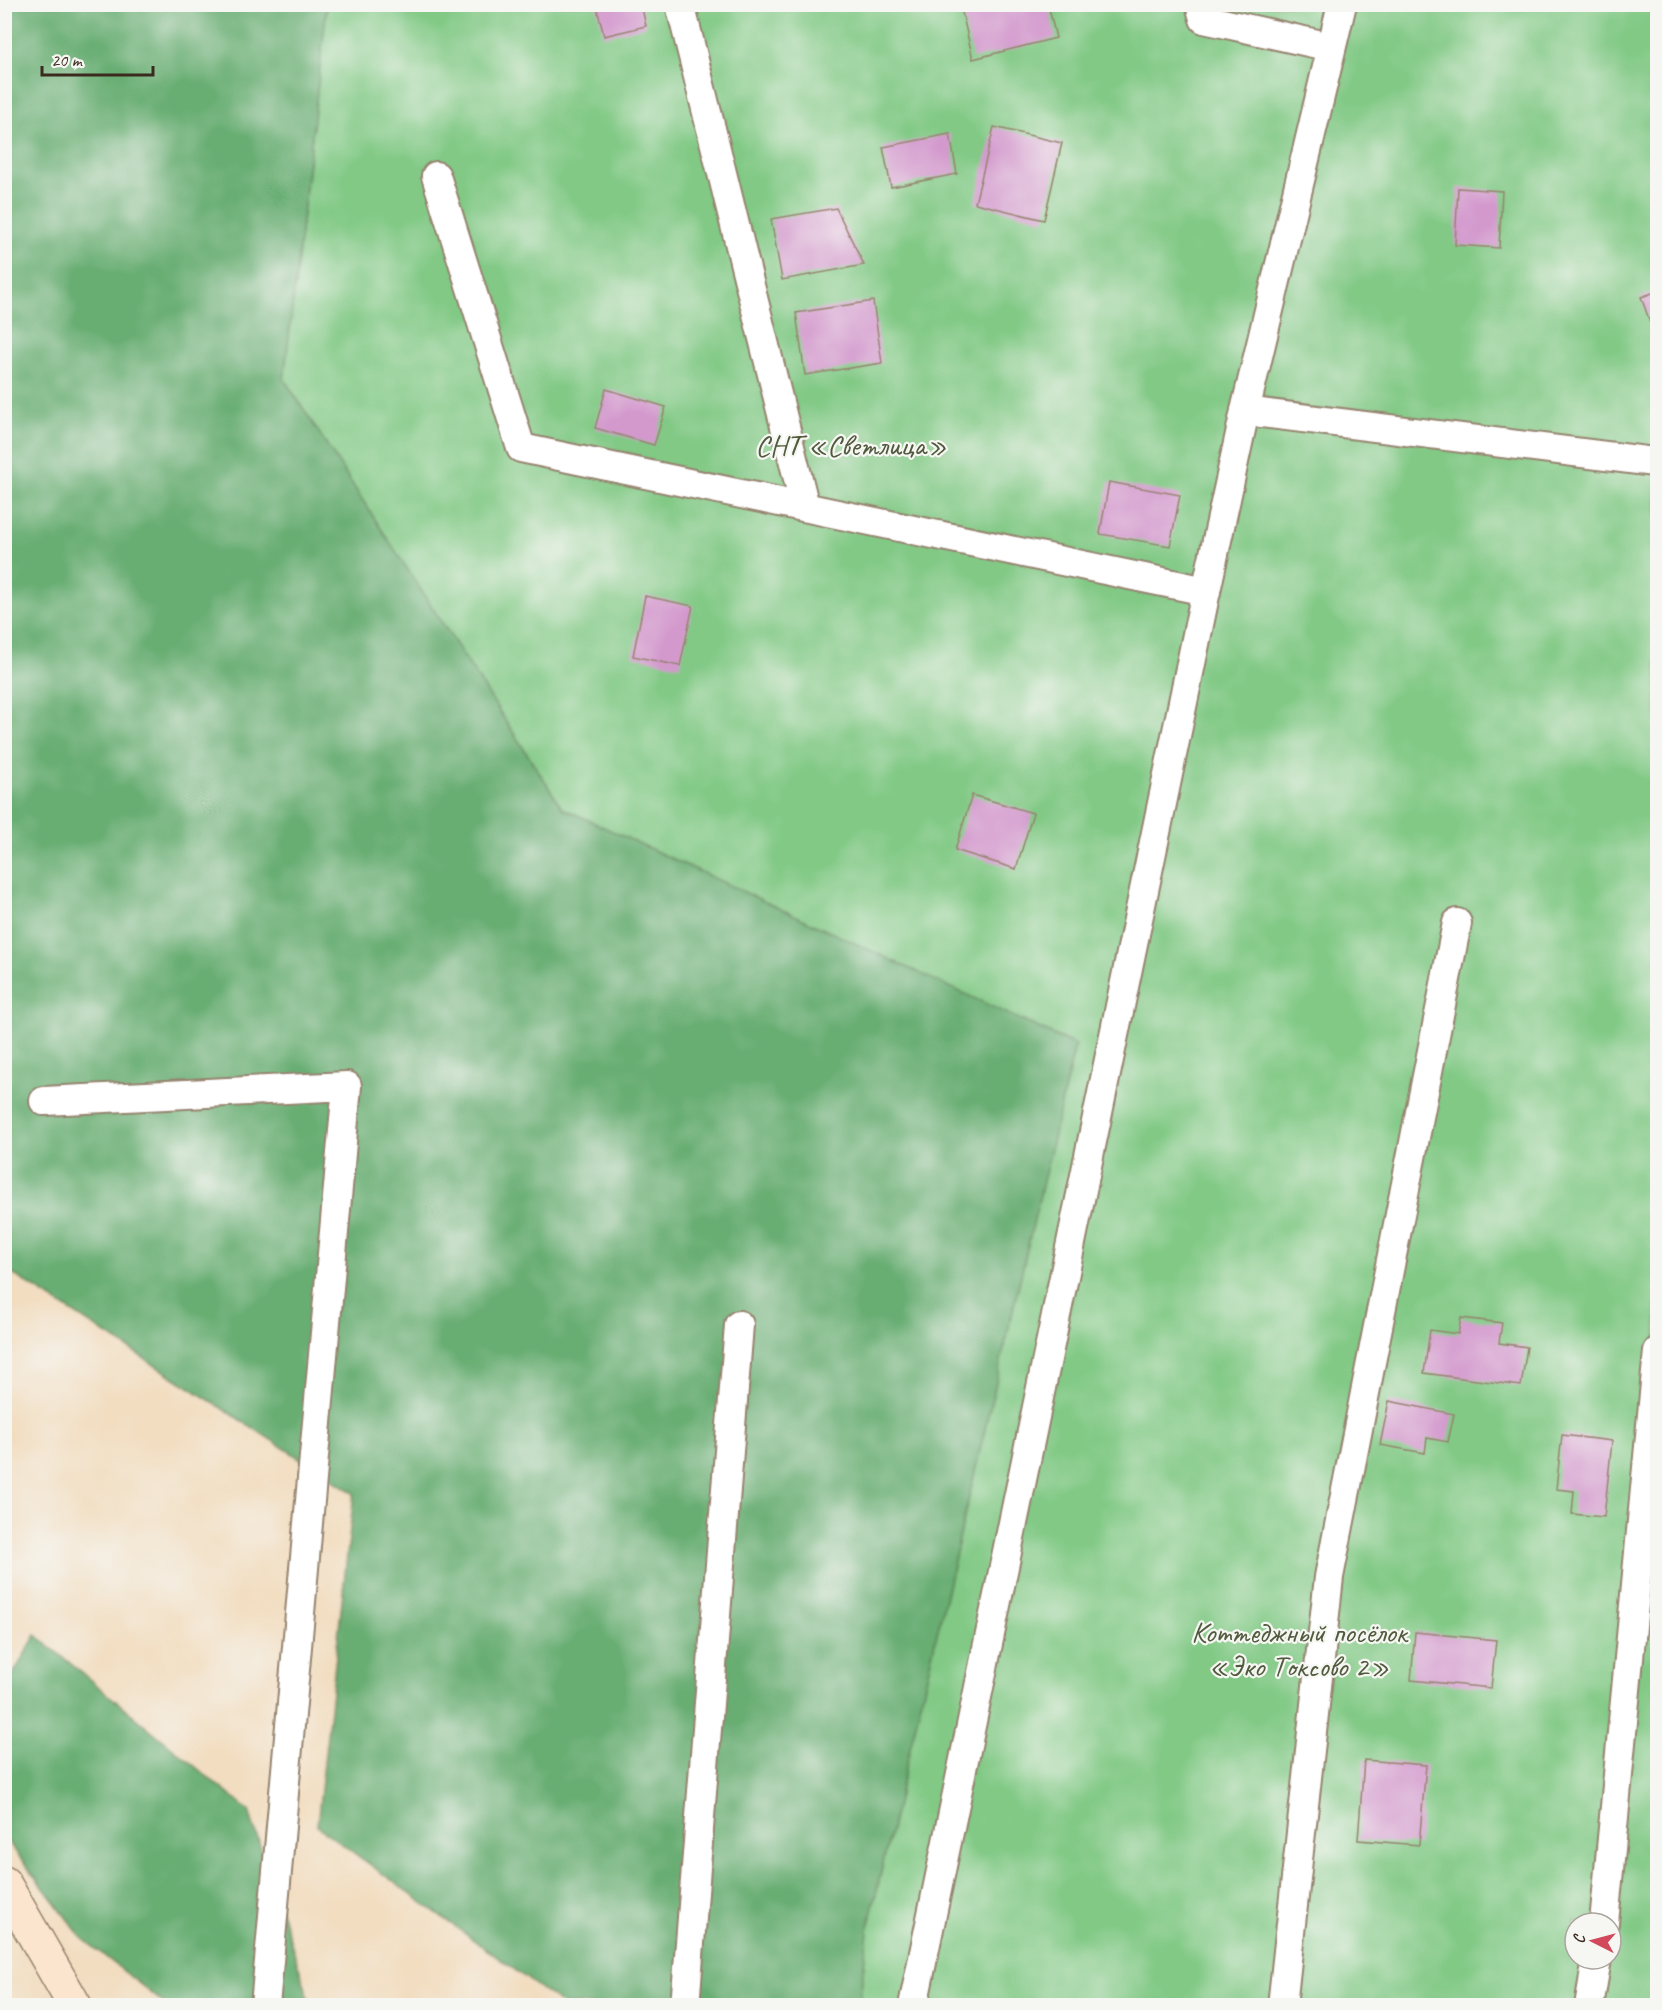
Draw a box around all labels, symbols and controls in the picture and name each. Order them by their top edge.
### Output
scale bar [42,39,153,77]
text: 20 m [51,49,84,71]
park label: СНТ «Светлица» [755,426,947,464]
park label: Коттеджный посёлок «Эко Токсово 2» [1191,1613,1409,1685]
north arrow [1563,1911,1623,1971]
text: С [1569,1932,1590,1944]

